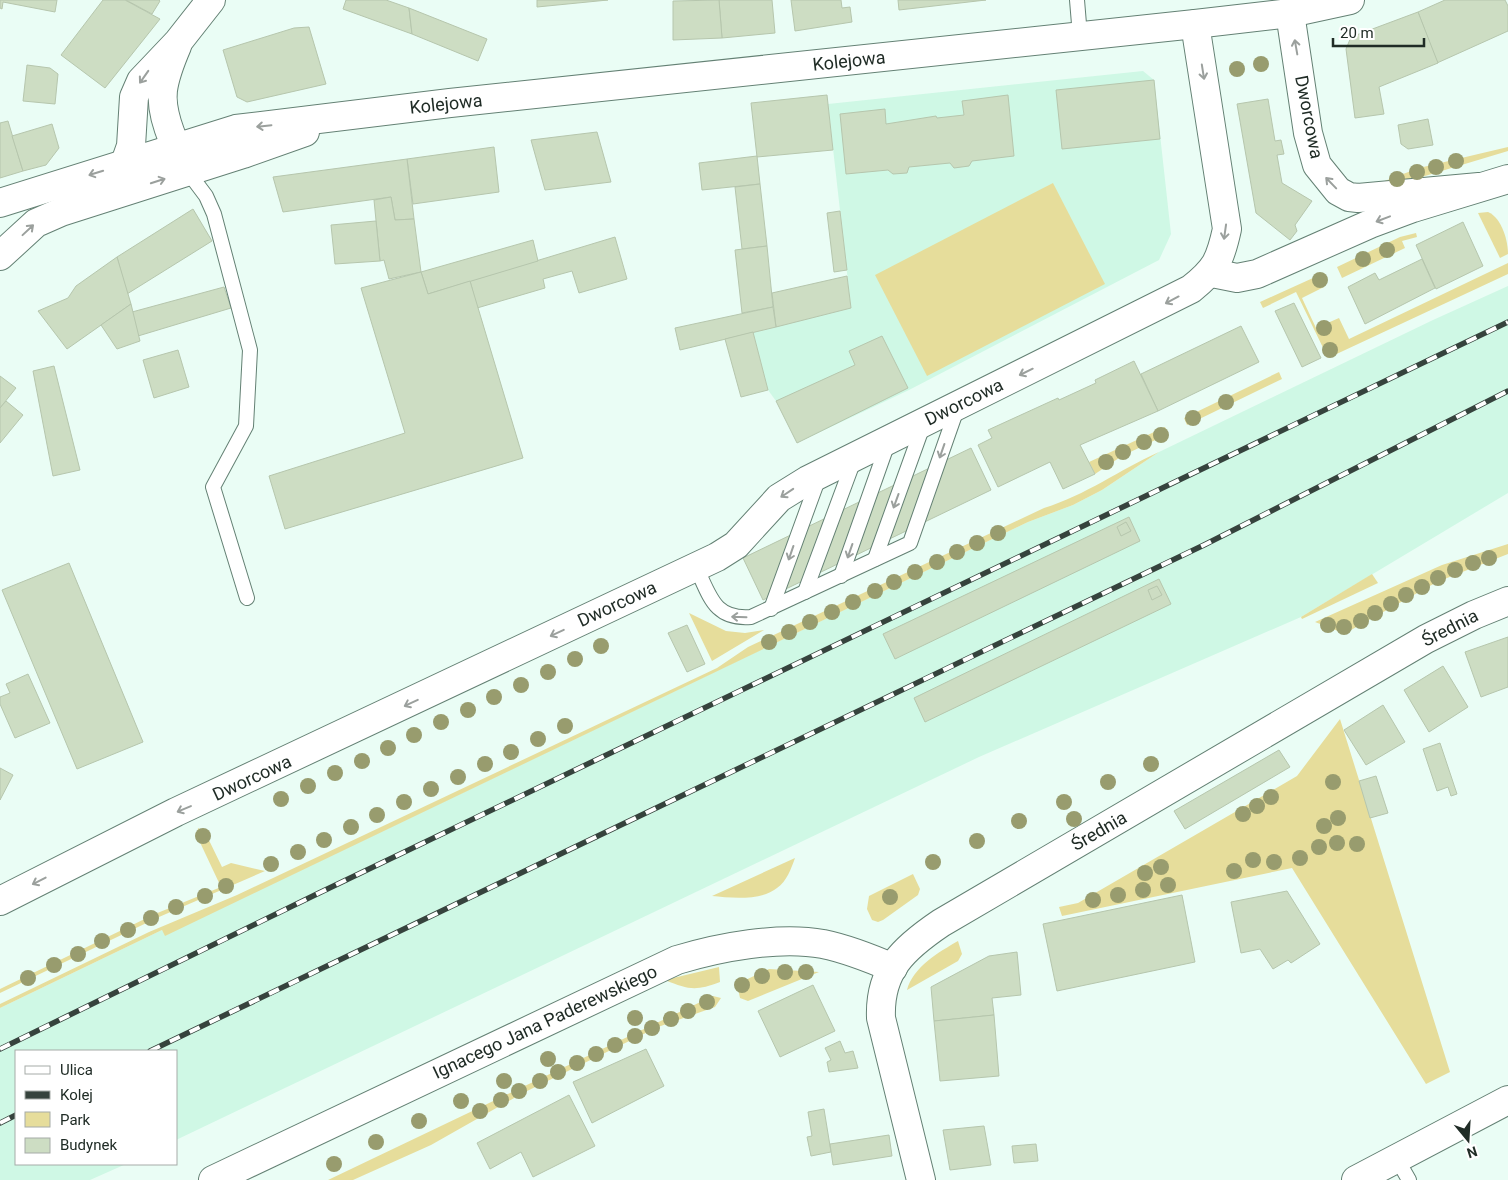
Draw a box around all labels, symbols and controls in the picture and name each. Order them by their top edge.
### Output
scale bar [1333,15,1424,47]
text: 20 m [1340,24,1374,42]
one-way arrow [1290,40,1300,56]
street label: Kolejowa [811,46,886,75]
one-way arrow [1198,64,1208,80]
one-way arrow [139,70,149,84]
street label: Dworcowa [1291,73,1328,160]
street label: Kolejowa [408,89,483,118]
one-way arrow [256,121,272,131]
one-way arrow [88,168,104,178]
one-way arrow [150,176,165,185]
one-way arrow [1325,177,1337,190]
one-way arrow [1376,215,1391,224]
one-way arrow [22,224,35,236]
one-way arrow [1220,224,1230,240]
one-way arrow [1165,296,1179,306]
one-way arrow [1018,367,1033,377]
street label: Dworcowa [921,374,1006,430]
one-way arrow [937,443,946,459]
one-way arrow [780,488,794,498]
one-way arrow [891,493,900,508]
one-way arrow [845,543,854,558]
one-way arrow [786,544,795,560]
street label: Dworcowa [574,576,660,631]
street label: Średnia [1418,604,1481,651]
one-way arrow [731,612,747,621]
one-way arrow [550,628,565,638]
one-way arrow [404,698,419,708]
street label: Dworcowa [209,750,295,805]
one-way arrow [177,805,193,814]
street label: Średnia [1067,806,1130,855]
one-way arrow [31,876,46,886]
street label: Ignacego Jana Paderewskiego [429,960,660,1083]
legend [15,1050,178,1165]
text: Ulica [60,1061,93,1079]
text: Kolej [60,1086,93,1104]
text: Park [60,1111,91,1129]
north arrow [1443,1115,1493,1165]
text: Budynek [60,1136,117,1154]
text: N [1465,1143,1479,1162]

